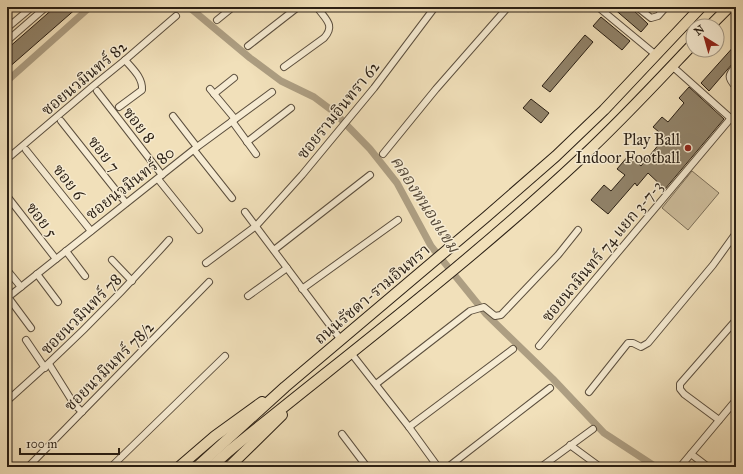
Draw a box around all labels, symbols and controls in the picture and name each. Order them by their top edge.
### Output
north arrow [685,18,725,58]
text: N [692,22,707,38]
street label: ซอยนวมินทร์ 82 [37,37,131,119]
street label: ซอยรามอินทรา 62 [293,57,383,163]
street label: ซอย 8 [119,103,159,147]
place label: Play Ball Indoor Football [575,130,681,167]
street label: ซอย 7 [84,132,124,176]
street label: ซอยนวมินทร์ 80 [82,142,178,224]
marker: Play Ball Indoor Football [683,143,693,153]
water label: คลองหนองแขม [386,152,465,257]
street label: ซอย 6 [49,160,89,204]
street label: ซอยนวมินทร์ 74 แยก 3-7-3 [538,177,666,325]
street label: ซอย 5 [22,199,62,242]
street label: ถนนรัชดา-รามอินทรา [310,240,434,348]
street label: ซอยนวมินทร์ 78 [37,270,125,358]
street label: ซอยนวมินทร์ 78/2 [60,317,158,415]
scale bar [20,430,119,456]
text: 100 m [26,437,57,451]

